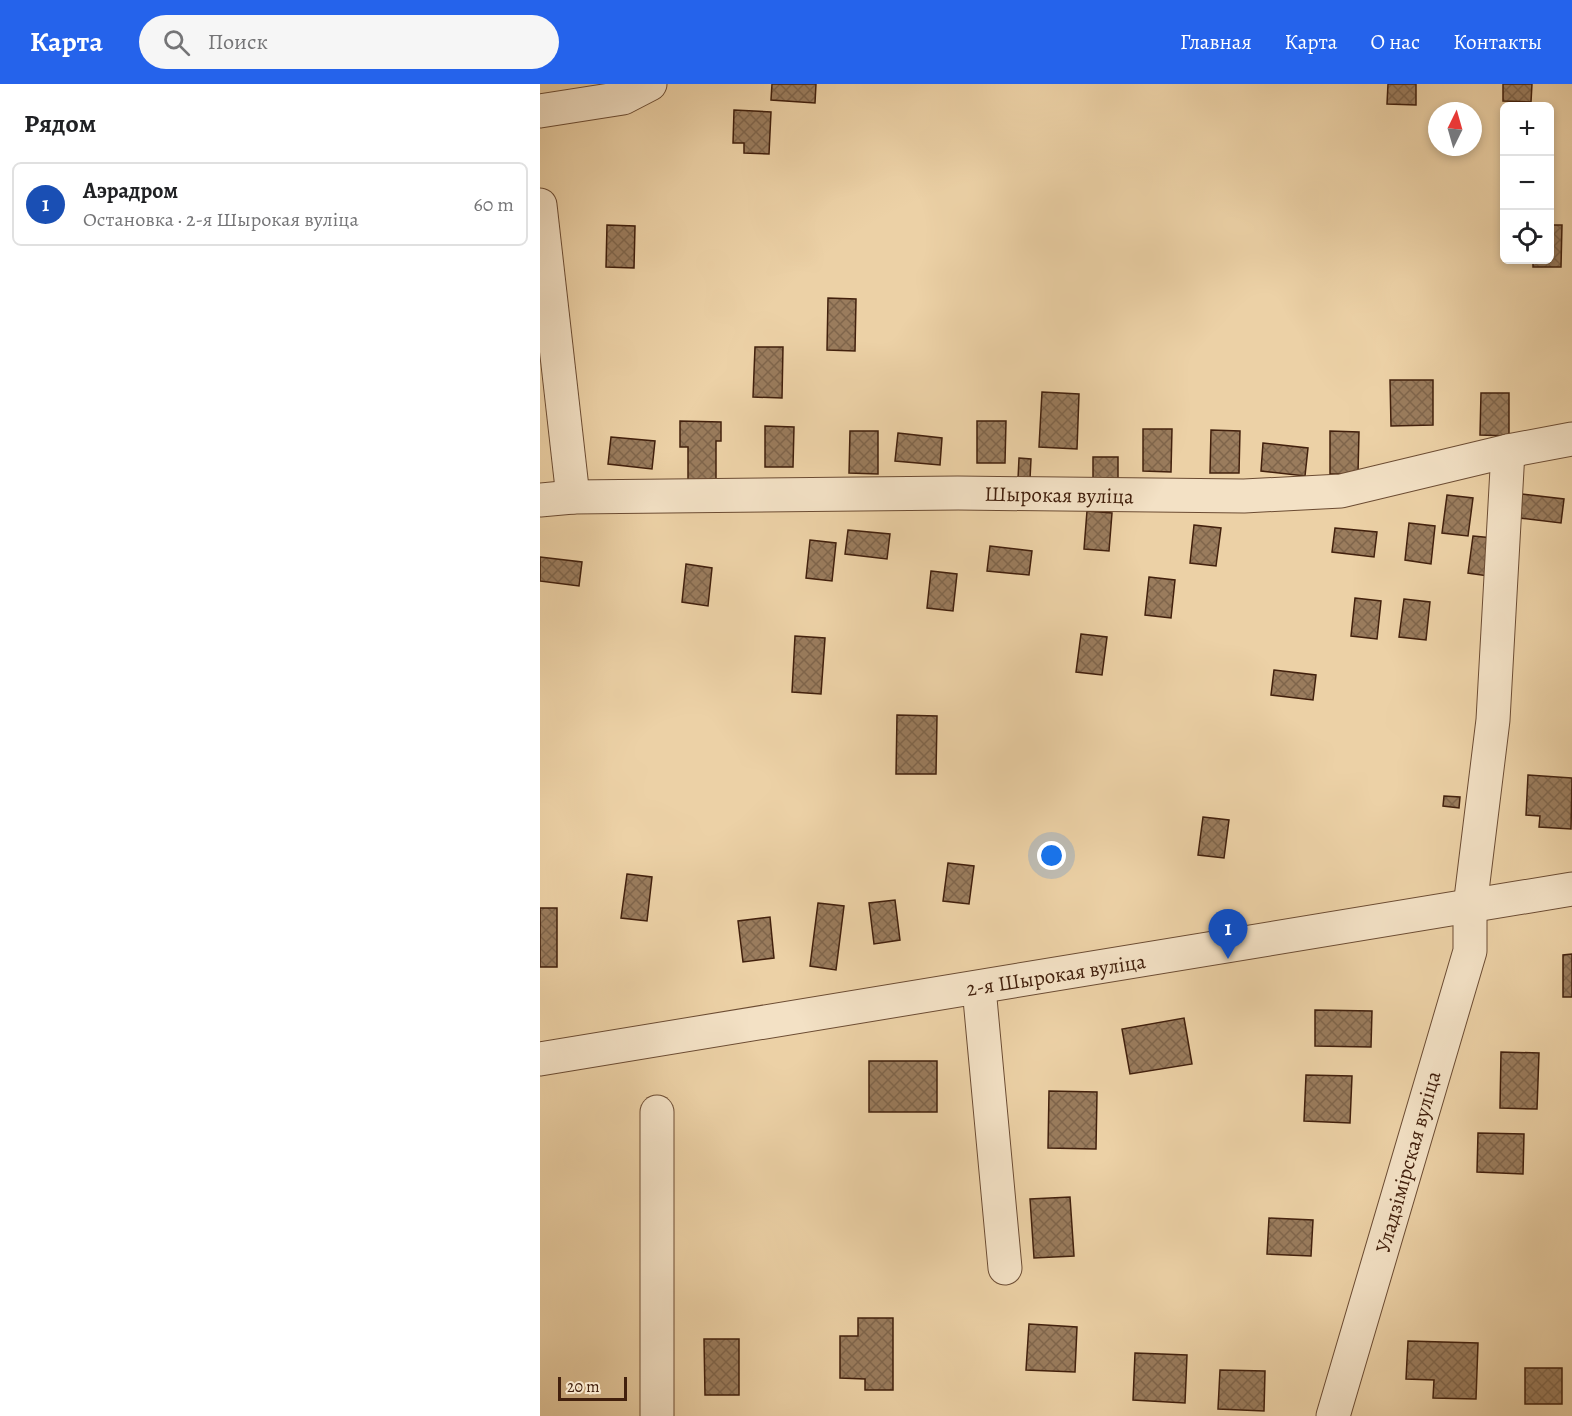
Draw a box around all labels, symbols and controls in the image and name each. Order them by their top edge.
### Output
search box [139,15,559,69]
text: Карта [30,23,103,61]
icon: search [160,26,193,59]
text: Поиск [208,27,268,57]
text: Главная [1180,28,1252,56]
text: Карта [1285,28,1337,56]
text: О нас [1370,28,1420,56]
text: Контакты [1453,28,1542,56]
north arrow [1428,102,1482,156]
map controls [1500,102,1554,264]
button: + [1500,102,1554,156]
text: Рядом [24,106,96,141]
button: − [1500,156,1554,210]
text: Аэрадром [83,176,178,206]
text: 1 [42,191,49,218]
text: 60 m [474,191,514,218]
text: Остановка · 2-я Шырокая вуліца [83,206,359,233]
button: locate [1500,210,1554,264]
street label: Шырокая вуліца [984,480,1134,510]
your location [1037,841,1066,870]
pin: 1 [1208,910,1248,959]
street label: 2-я Шырокая вуліца [964,947,1148,1003]
street label: Уладзімірская вуліца [1369,1067,1447,1256]
scale bar [558,1374,627,1402]
text: 20 m [567,1376,600,1398]

